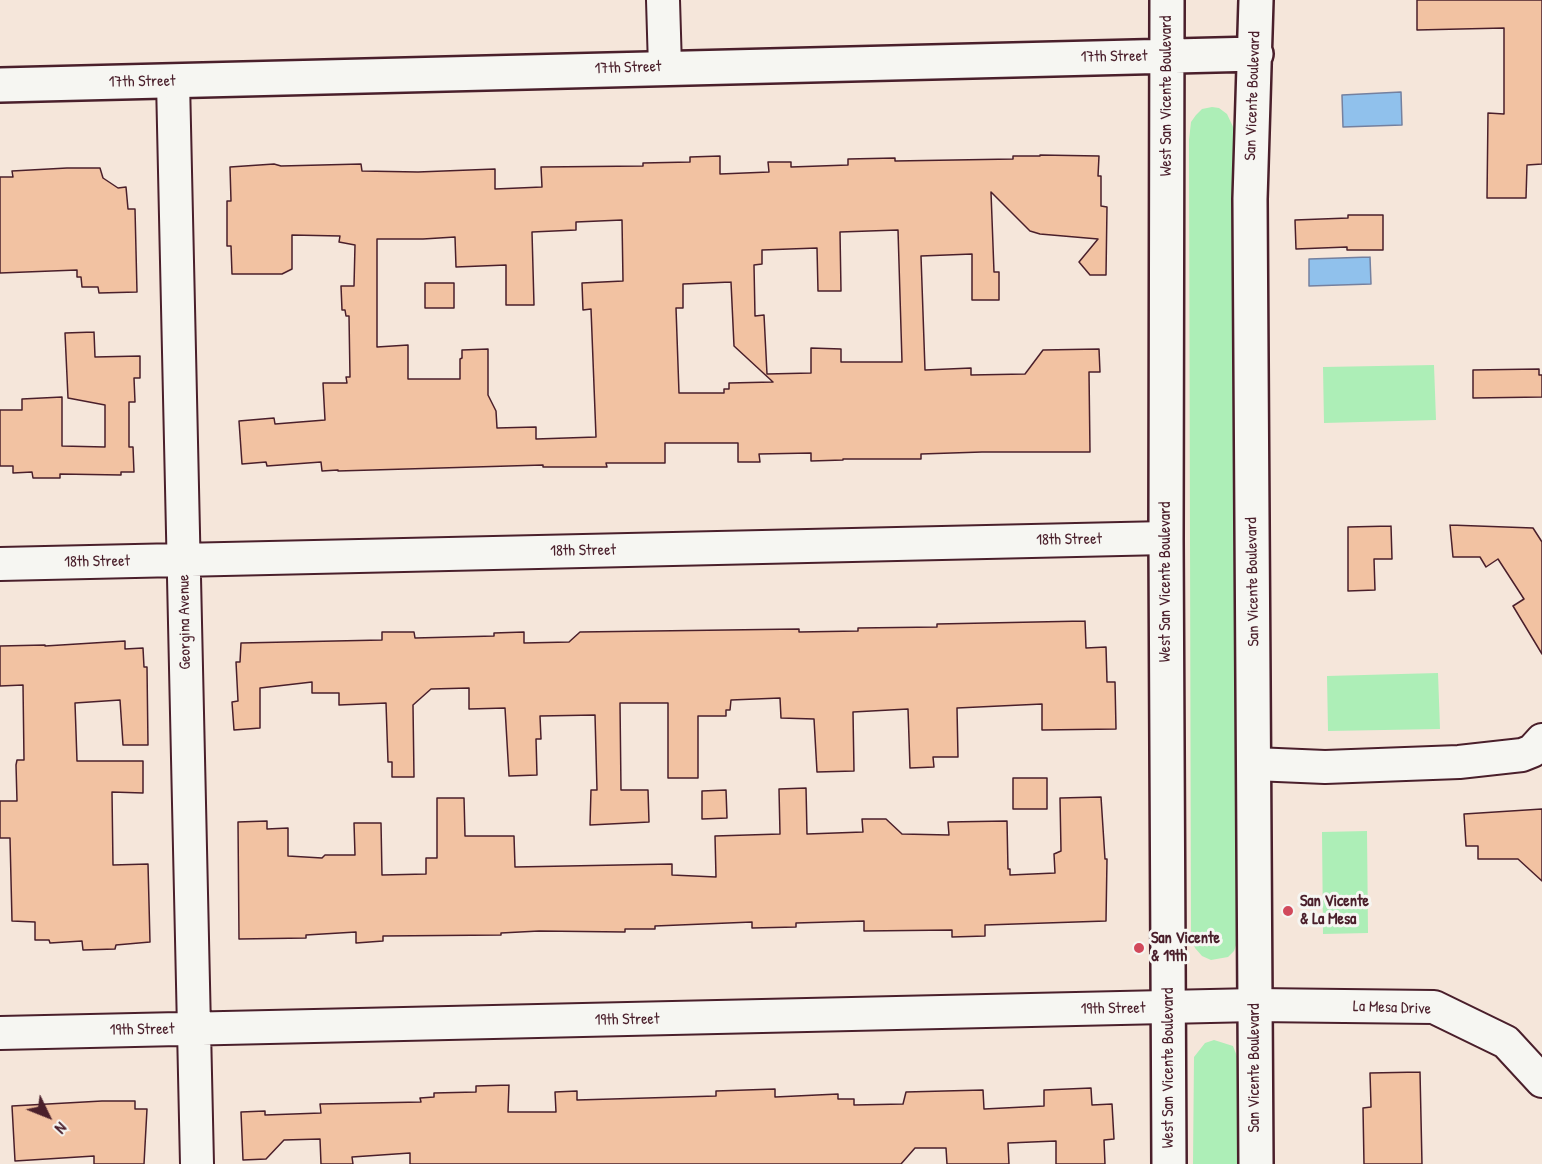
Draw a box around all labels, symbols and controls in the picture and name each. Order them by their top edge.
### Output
street label: West San Vicente Boulevard [1157,16,1177,176]
street label: San Vicente Boulevard [1241,31,1265,161]
street label: 17th Street [1080,47,1148,67]
street label: 17th Street [594,57,662,79]
street label: 17th Street [108,72,176,92]
street label: West San Vicente Boulevard [1156,502,1176,662]
street label: San Vicente Boulevard [1242,517,1264,647]
street label: 18th Street [1036,530,1102,550]
street label: 18th Street [550,541,616,561]
street label: 18th Street [64,552,130,572]
street label: Georgina Avenue [175,574,195,670]
place label: San Vicente & La Mesa [1300,892,1369,930]
marker: San Vicente & La Mesa [1281,904,1295,918]
place label: San Vicente & 19th [1151,929,1220,967]
marker: San Vicente & 19th [1132,941,1146,955]
street label: West San Vicente Boulevard [1159,988,1179,1148]
street label: La Mesa Drive [1353,997,1431,1019]
street label: 19th Street [1080,999,1146,1019]
street label: San Vicente Boulevard [1245,1003,1265,1133]
street label: 19th Street [594,1010,660,1030]
street label: 19th Street [109,1020,175,1040]
north arrow [18,1086,78,1146]
text: N [50,1118,72,1139]

